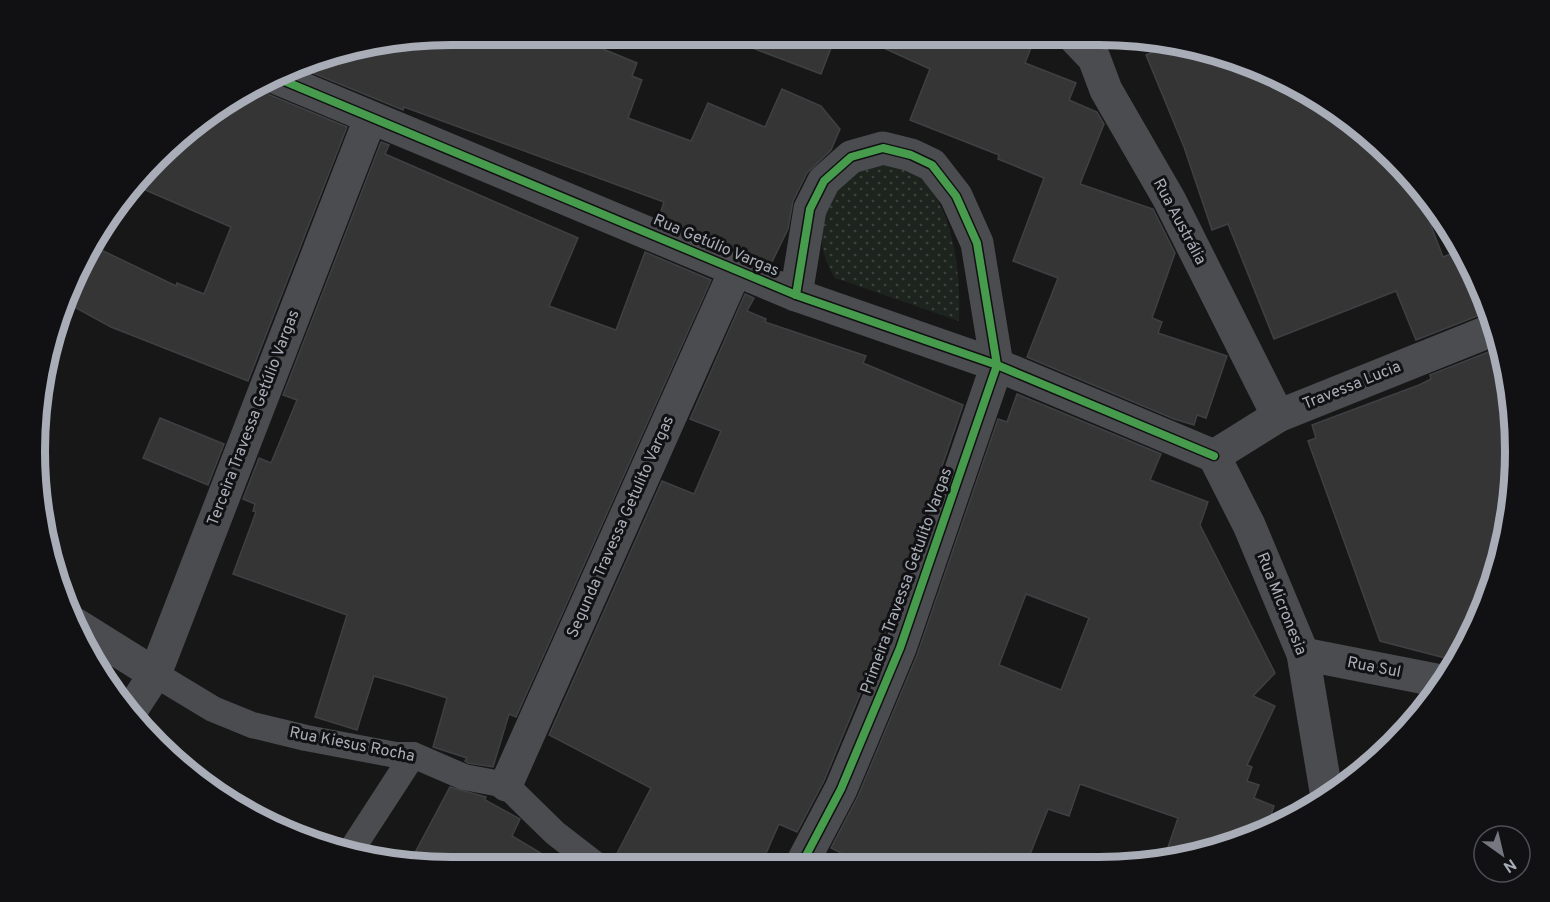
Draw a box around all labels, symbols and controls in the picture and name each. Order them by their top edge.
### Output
street label: Rua Austrália [1148,175,1210,269]
street label: Rua Getúlio Vargas [650,210,782,282]
street label: Terceira Travessa Getúlio Vargas [203,307,305,529]
street label: Travessa Lucia [1300,357,1404,415]
street label: Segunda Travessa Getulito Vargas [563,413,679,641]
street label: Primeira Travessa Getulito Vargas [857,465,957,697]
street label: Rua Micronesia [1251,550,1311,658]
street label: Rua Sul [1345,653,1403,683]
street label: Rua Kiesus Rocha [288,723,416,767]
north arrow [1472,824,1532,884]
text: N [1499,853,1520,876]

